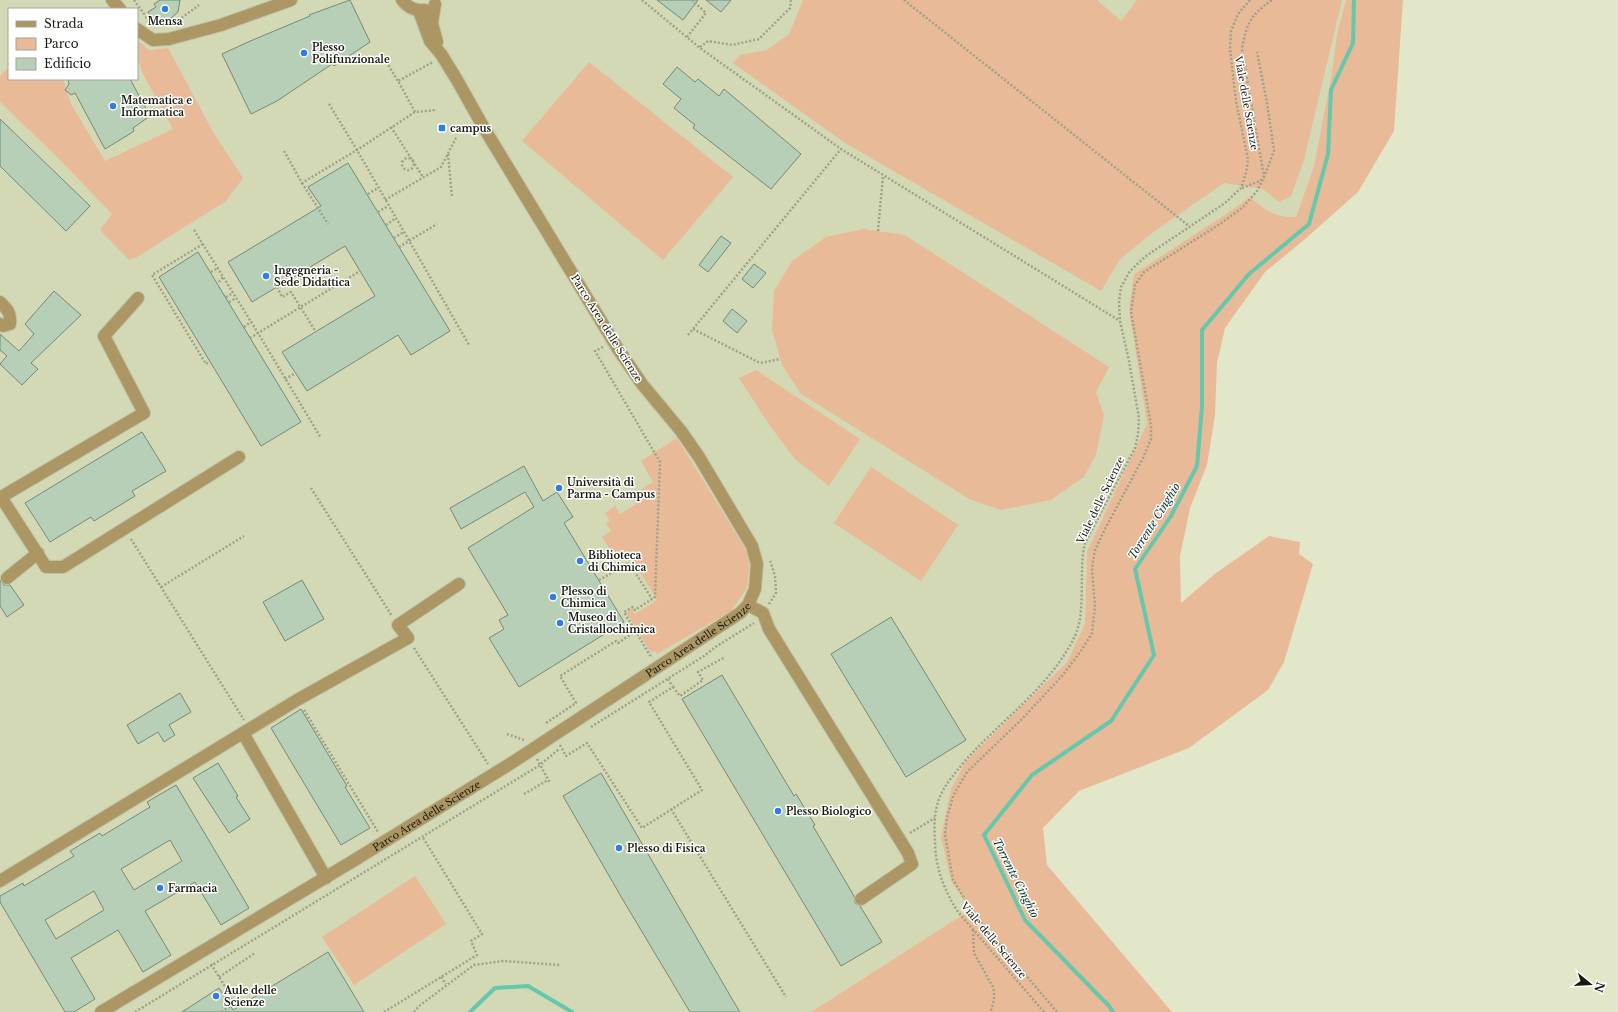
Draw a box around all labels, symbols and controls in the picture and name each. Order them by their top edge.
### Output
marker: Mensa [160,4,170,14]
legend [8,8,138,80]
place label: Mensa [148,15,183,28]
text: Strada [44,16,84,31]
text: Parco [44,36,79,51]
place label: Plesso Polifunzionale [312,41,390,66]
marker: Plesso Polifunzionale [299,48,309,58]
street label: Viale delle Scienze [1232,54,1261,151]
text: Edificio [44,56,91,71]
place label: Matematica e Informatica [121,94,192,119]
marker: Matematica e Informatica [108,101,118,111]
place label: campus [450,122,491,135]
marker: campus [437,123,447,133]
place label: Ingegneria - Sede Didattica [274,264,350,289]
marker: Ingegneria - Sede Didattica [261,271,271,281]
street label: Parco Area delle Scienze [568,272,645,385]
street label: Viale delle Scienze [1073,454,1127,547]
place label: Università di Parma - Campus [567,476,656,501]
water label: Torrente Cinghio [1125,480,1183,562]
marker: Università di Parma - Campus [554,483,564,493]
place label: Biblioteca di Chimica [588,549,647,574]
marker: Biblioteca di Chimica [575,556,585,566]
place label: Plesso di Chimica [561,585,607,610]
marker: Plesso di Chimica [548,592,558,602]
street label: Parco Area delle Scienze [643,599,754,680]
place label: Museo di Cristallochimica [568,611,655,636]
marker: Museo di Cristallochimica [555,618,565,628]
street label: Parco Area delle Scienze [370,778,483,854]
place label: Plesso Biologico [786,805,872,818]
marker: Plesso Biologico [773,806,783,816]
water label: Torrente Cinghio [990,836,1042,920]
place label: Plesso di Fisica [627,842,706,855]
marker: Plesso di Fisica [614,843,624,853]
place label: Farmacia [168,882,217,895]
marker: Farmacia [155,883,165,893]
street label: Viale delle Scienze [957,899,1029,981]
north arrow [1570,964,1610,1004]
text: N [1591,980,1608,995]
place label: Aule delle Scienze [223,984,277,1009]
marker: Aule delle Scienze [211,991,221,1001]

